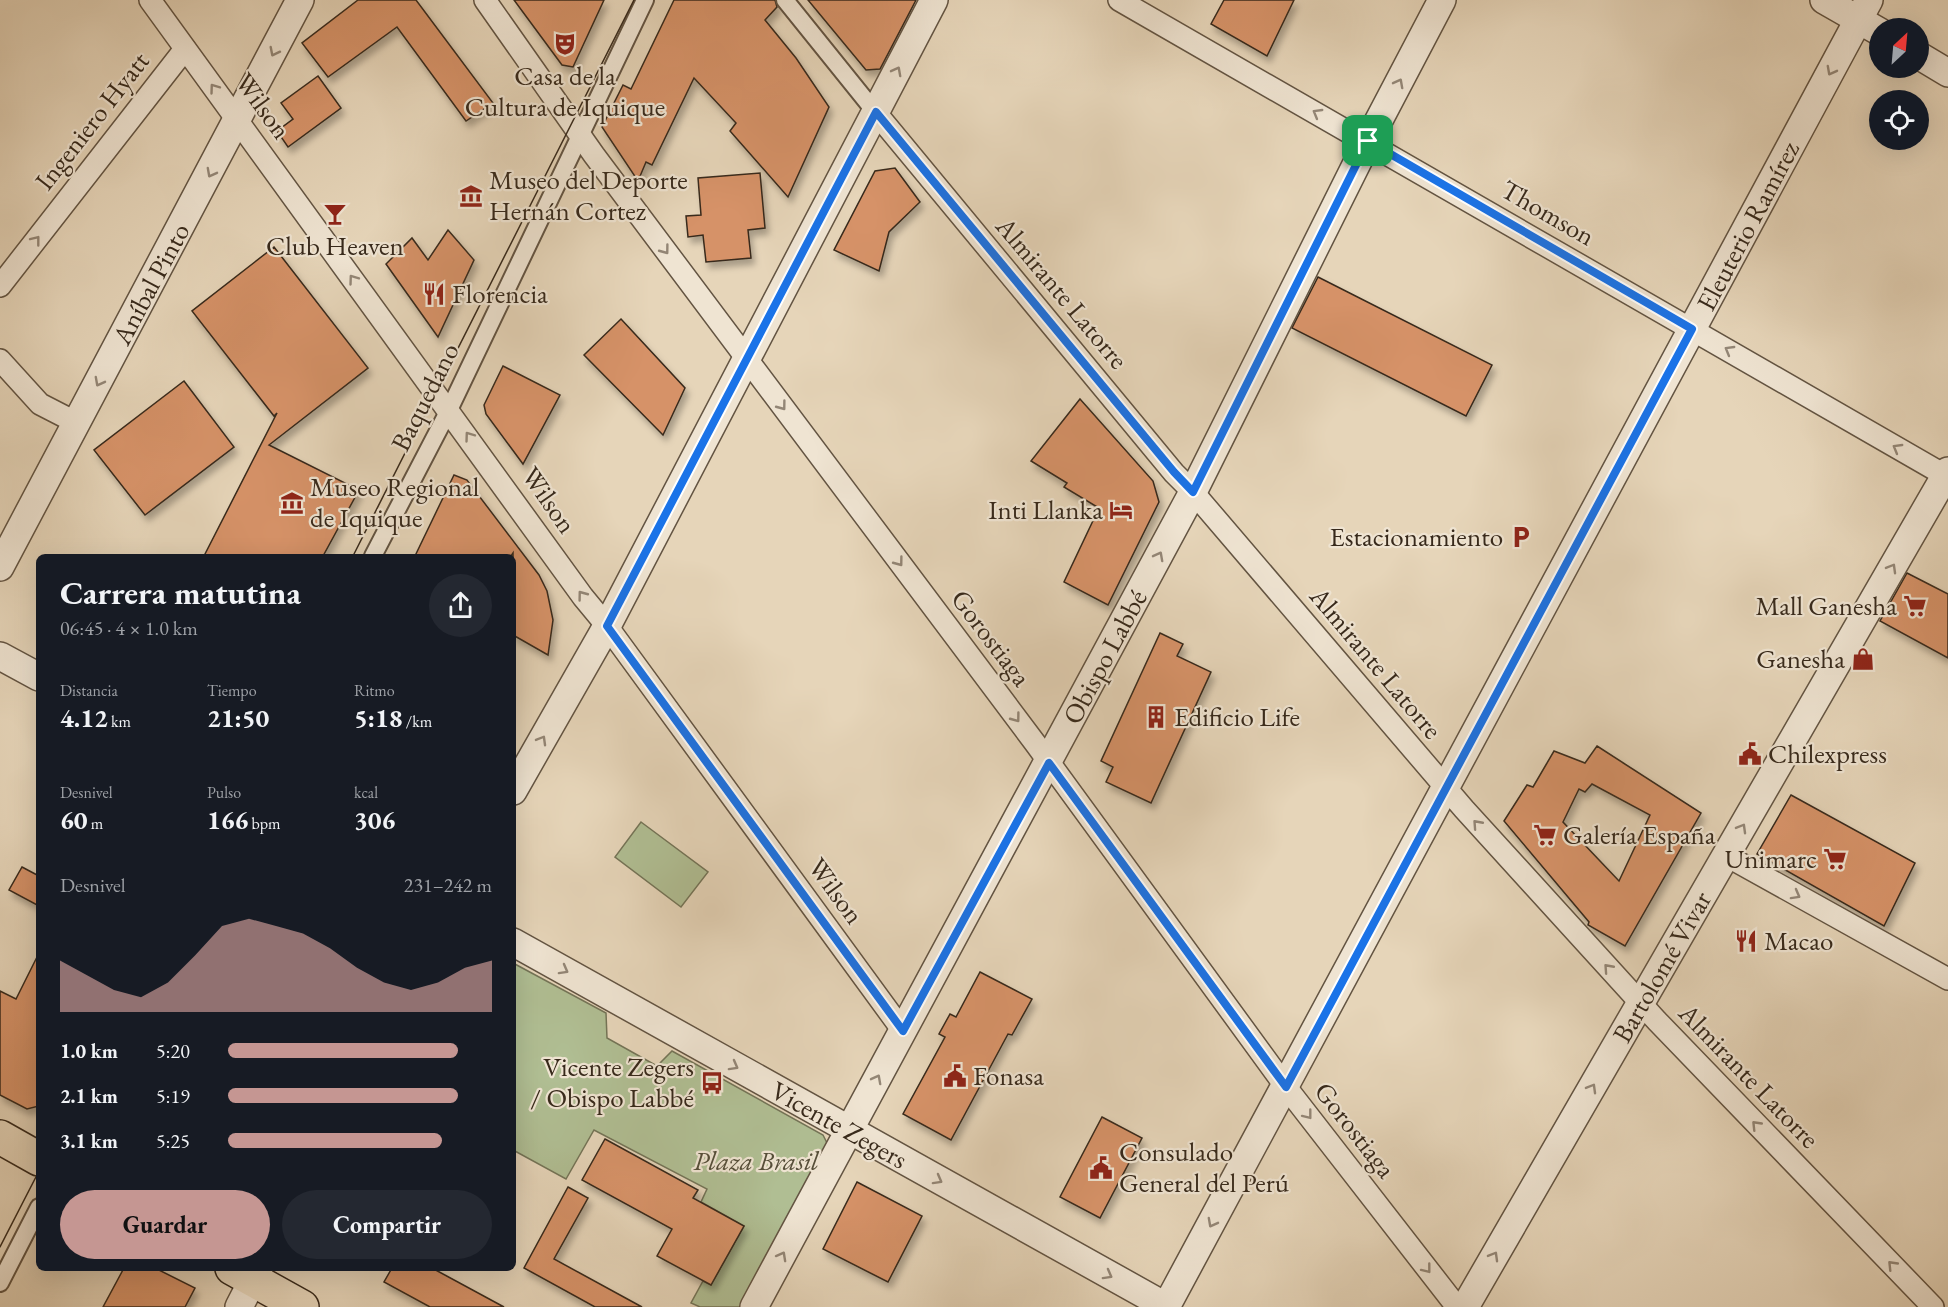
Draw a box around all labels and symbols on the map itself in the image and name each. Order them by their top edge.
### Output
north arrow [1869,18,1929,78]
theatre icon: Casa de la Cultura de Iquique [552,31,578,57]
street label: Ingeniero Hyatt [27,44,157,197]
one-way arrow [269,46,281,57]
place label: Casa de la Cultura de Iquique [465,58,665,124]
one-way arrow [1827,65,1838,75]
street label: Wilson [228,66,299,146]
one-way arrow [890,67,901,78]
one-way arrow [1392,78,1403,89]
one-way arrow [210,83,221,94]
one-way arrow [1313,108,1323,120]
pin [1342,115,1393,166]
street label: Eleuterio Ramírez [1688,134,1807,317]
place label: Museo del Deporte Hernán Cortez [489,162,688,228]
one-way arrow [207,167,218,177]
street label: Thomson [1495,172,1601,253]
museum icon: Museo del Deporte Hernán Cortez [458,183,484,209]
bar icon: Club Heaven [322,201,348,227]
street label: Almirante Latorre [988,209,1136,376]
street label: Aníbal Pinto [103,217,197,352]
place label: Club Heaven [266,228,404,263]
one-way arrow [29,235,40,246]
one-way arrow [658,243,669,254]
one-way arrow [350,275,361,286]
place label: Florencia [452,276,548,311]
restaurant icon: Florencia [421,281,447,307]
street label: Baquedano [382,337,467,457]
one-way arrow [1724,346,1735,358]
one-way arrow [95,376,106,386]
one-way arrow [775,399,786,410]
one-way arrow [465,432,476,443]
one-way arrow [1893,444,1903,455]
street label: Wilson [514,460,585,540]
place label: Museo Regional de Iquique [310,469,479,535]
museum icon: Museo Regional de Iquique [279,490,305,516]
place label: Inti Llanka [988,492,1103,527]
hotel icon: Inti Llanka [1108,497,1134,523]
place label: Estacionamiento [1330,519,1503,554]
parking icon: Estacionamiento [1508,524,1534,550]
one-way arrow [1152,552,1163,563]
one-way arrow [892,555,903,566]
one-way arrow [1885,564,1896,574]
street label: Almirante Latorre [1302,579,1450,746]
street label: Gorostiaga [944,582,1039,693]
street label: Obispo Labbé [1054,583,1155,730]
place label: Mall Ganesha [1755,588,1897,623]
one-way arrow [578,591,589,602]
supermarket icon: Mall Ganesha [1902,593,1928,619]
place label: Ganesha [1756,641,1845,676]
shop icon: Ganesha [1850,646,1876,672]
place label: Edificio Life [1174,699,1300,734]
building icon: Edificio Life [1143,704,1169,730]
one-way arrow [1008,712,1019,723]
one-way arrow [535,736,546,746]
place label: Chilexpress [1768,736,1887,771]
public building icon: Chilexpress [1737,741,1763,767]
place label: Galería España [1563,817,1716,852]
one-way arrow [1473,820,1484,831]
supermarket icon: Galería España [1532,822,1558,848]
one-way arrow [1735,824,1747,834]
place label: Unimarc [1724,841,1817,876]
supermarket icon: Unimarc [1822,846,1848,872]
street label: Wilson [801,851,872,931]
street label: Bartolomé Vivar [1604,885,1719,1049]
one-way arrow [1790,887,1800,899]
place label: Macao [1764,923,1833,958]
restaurant icon: Macao [1733,928,1759,954]
one-way arrow [558,963,568,974]
one-way arrow [1604,964,1615,975]
street label: Almirante Latorre [1671,995,1827,1156]
place label: Vicente Zegers / Obispo Labbé [530,1049,694,1115]
place label: Fonasa [973,1058,1044,1093]
one-way arrow [728,1059,738,1070]
public building icon: Fonasa [942,1063,968,1089]
bus stop icon: Vicente Zegers / Obispo Labbé [699,1070,725,1096]
street label: Vicente Zegers [765,1073,914,1176]
one-way arrow [870,1075,882,1086]
street label: Gorostiaga [1307,1075,1404,1185]
one-way arrow [1585,1084,1597,1094]
one-way arrow [1300,1108,1311,1119]
one-way arrow [1753,1121,1764,1132]
place label: Consulado General del Perú [1119,1134,1289,1200]
park label: Plaza Brasil [693,1143,820,1178]
public building icon: Consulado General del Perú [1088,1155,1114,1181]
one-way arrow [932,1173,942,1184]
one-way arrow [1208,1217,1219,1227]
one-way arrow [775,1252,786,1262]
one-way arrow [1487,1252,1499,1263]
one-way arrow [1888,1261,1899,1272]
one-way arrow [1420,1262,1431,1273]
one-way arrow [1102,1268,1112,1279]

